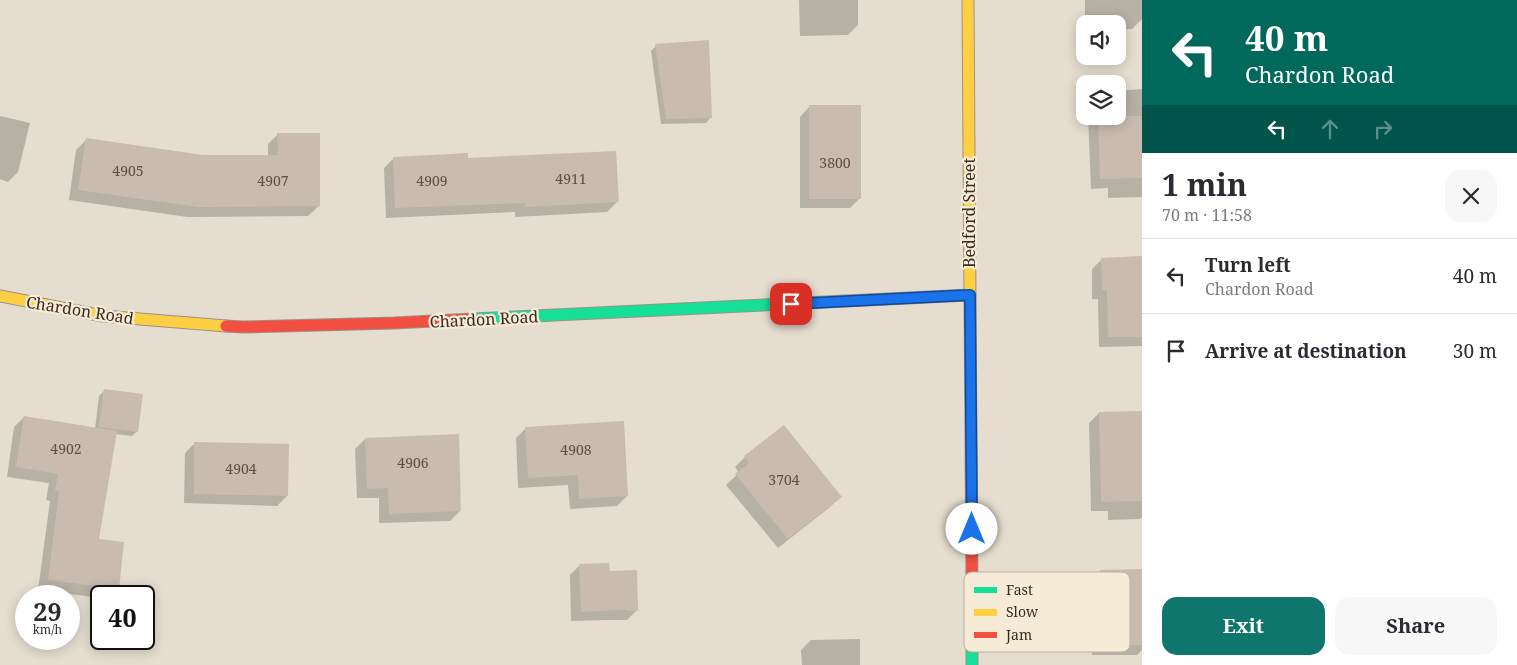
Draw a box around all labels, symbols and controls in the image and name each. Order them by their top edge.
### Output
text: 40 m [1245,14,1328,61]
map controls [1076,15,1126,125]
button: sound [1076,15,1126,65]
icon: left [1162,20,1227,85]
text: Chardon Road [1245,59,1394,89]
button: layers [1076,75,1126,125]
icon: left [1263,115,1291,143]
icon: ahead [1316,115,1344,143]
icon: right [1369,115,1397,143]
house number: 3800 [819,153,851,172]
street label: Bedford Street [958,158,980,268]
house number: 4905 [112,161,144,180]
text: 1 min [1162,164,1247,205]
house number: 4911 [555,169,587,188]
button: close [1445,170,1497,222]
house number: 4907 [257,171,289,190]
house number: 4909 [416,171,448,190]
text: 70 m · 11:58 [1162,204,1252,226]
text: Turn left [1205,252,1291,278]
icon: left [1162,262,1190,290]
text: 40 m [1453,263,1497,289]
text: Chardon Road [1205,278,1314,300]
pin [770,283,812,325]
icon: arrive [777,290,805,318]
street label: Chardon Road [25,291,136,329]
street label: Chardon Road [429,305,539,333]
icon: arrive [1162,337,1190,365]
text: Arrive at destination [1205,338,1407,364]
text: 30 m [1453,338,1497,364]
house number: 4902 [50,439,82,458]
house number: 4908 [560,440,592,459]
house number: 4906 [397,453,429,472]
house number: 4904 [225,459,257,478]
house number: 3704 [768,470,800,489]
position arrow [945,502,997,554]
legend [964,572,1130,652]
text: Fast [1006,580,1033,599]
speed limit sign: 40 [90,585,155,650]
text: 29 [33,594,62,628]
button: Exit [1162,597,1325,655]
button: Share [1335,597,1497,655]
text: Slow [1006,602,1039,621]
text: km/h [33,621,62,638]
text: Jam [1005,625,1032,644]

